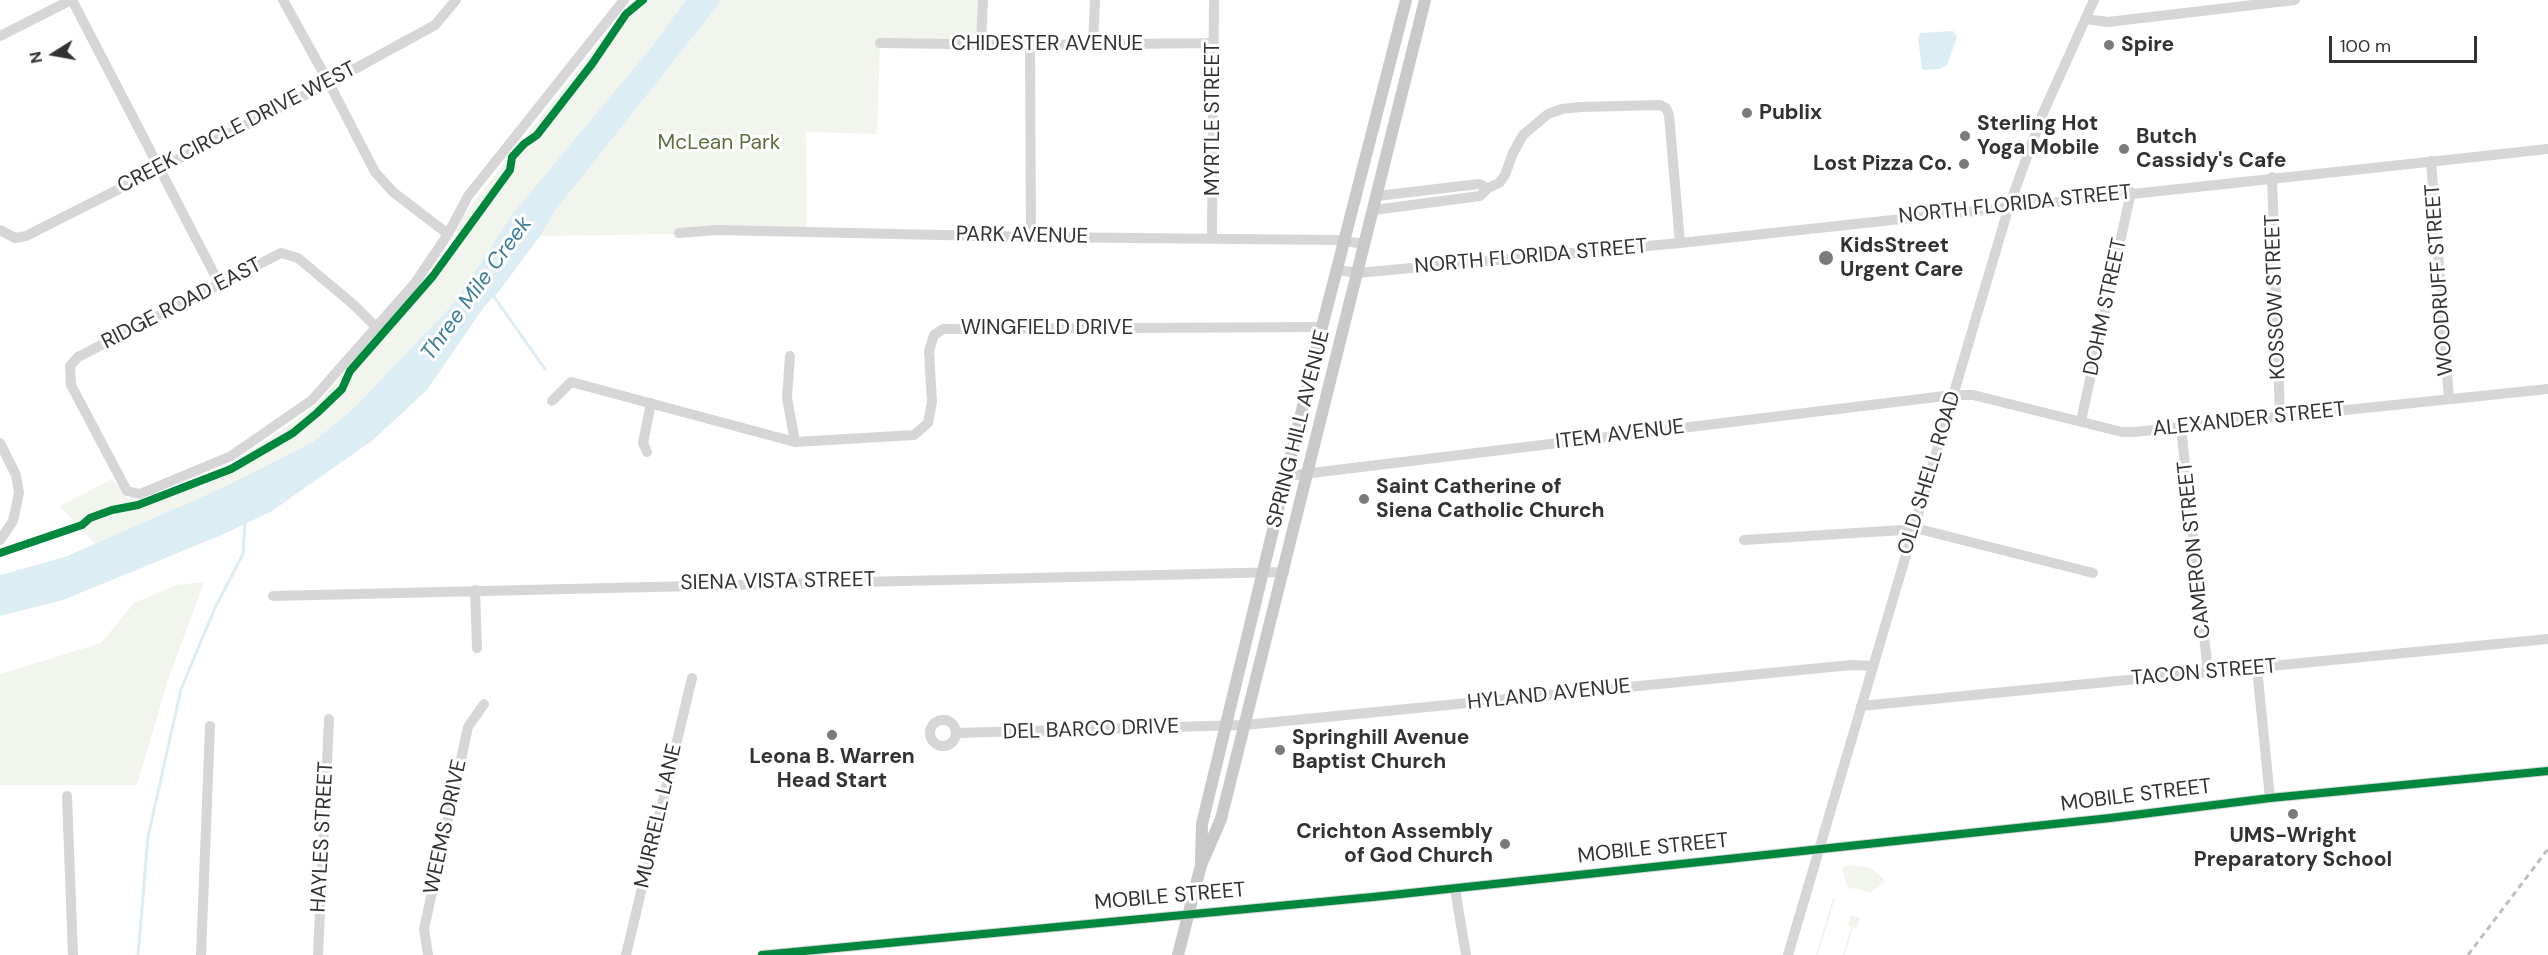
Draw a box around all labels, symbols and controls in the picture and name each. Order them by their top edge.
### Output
north arrow [24,24,84,84]
scale bar [2332,24,2480,62]
street label: CHIDESTER AVENUE [951,31,1143,57]
place label: Spire [2121,32,2174,58]
text: 100 m [2340,34,2391,58]
marker: Spire [2102,38,2116,52]
street label: MYRTLE STREET [1200,42,1226,196]
text: N [24,50,47,65]
street label: CREEK CIRCLE DRIVE WEST [114,57,360,199]
place label: Publix [1759,100,1822,126]
marker: Publix [1740,106,1754,120]
place label: Sterling Hot Yoga Mobile [1977,111,2100,161]
place label: Butch Cassidy's Cafe [2136,124,2286,174]
marker: Sterling Hot Yoga Mobile [1958,129,1972,143]
park label: McLean Park [658,130,780,156]
marker: Butch Cassidy's Cafe [2117,142,2131,156]
place label: Lost Pizza Co. [1813,151,1952,177]
marker: Lost Pizza Co. [1957,157,1971,171]
street label: NORTH FLORIDA STREET [1897,180,2133,230]
street label: WOODRUFF STREET [2421,183,2459,377]
water label: Three Mile Creek [416,212,538,366]
street label: KOSSOW STREET [2261,214,2291,380]
street label: PARK AVENUE [956,222,1088,250]
place label: KidsStreet Urgent Care [1840,233,1963,283]
street label: NORTH FLORIDA STREET [1413,234,1649,280]
street label: DOHM STREET [2079,236,2133,378]
marker: KidsStreet Urgent Care [1817,249,1835,267]
street label: RIDGE ROAD EAST [98,253,266,355]
street label: WINGFIELD DRIVE [961,315,1133,341]
street label: SPRING HILL AVENUE [1262,328,1336,530]
street label: OLD SHELL ROAD [1893,388,1967,558]
street label: ALEXANDER STREET [2151,397,2347,443]
street label: ITEM AVENUE [1554,415,1686,455]
street label: CAMERON STREET [2173,460,2217,640]
place label: Saint Catherine of Siena Catholic Church [1376,474,1604,524]
marker: Saint Catherine of Siena Catholic Church [1357,492,1371,506]
street label: SIENA VISTA STREET [680,568,876,596]
street label: TACON STREET [2130,654,2278,692]
street label: HYLAND AVENUE [1466,674,1632,716]
street label: DEL BARCO DRIVE [1002,714,1180,746]
place label: Springhill Avenue Baptist Church [1292,725,1469,775]
marker: Leona B. Warren Head Start [825,728,839,742]
street label: MURRELL LANE [630,741,688,891]
marker: Springhill Avenue Baptist Church [1273,743,1287,757]
place label: Leona B. Warren Head Start [749,744,915,794]
street label: WEEMS DRIVE [419,757,473,897]
street label: HAYLES STREET [306,761,340,913]
street label: MOBILE STREET [2059,774,2213,818]
marker: UMS-Wright Preparatory School [2286,807,2300,821]
place label: Crichton Assembly of God Church [1296,819,1493,869]
place label: UMS-Wright Preparatory School [2194,823,2392,873]
street label: MOBILE STREET [1576,829,1730,869]
marker: Crichton Assembly of God Church [1498,837,1512,851]
street label: MOBILE STREET [1093,878,1247,916]

